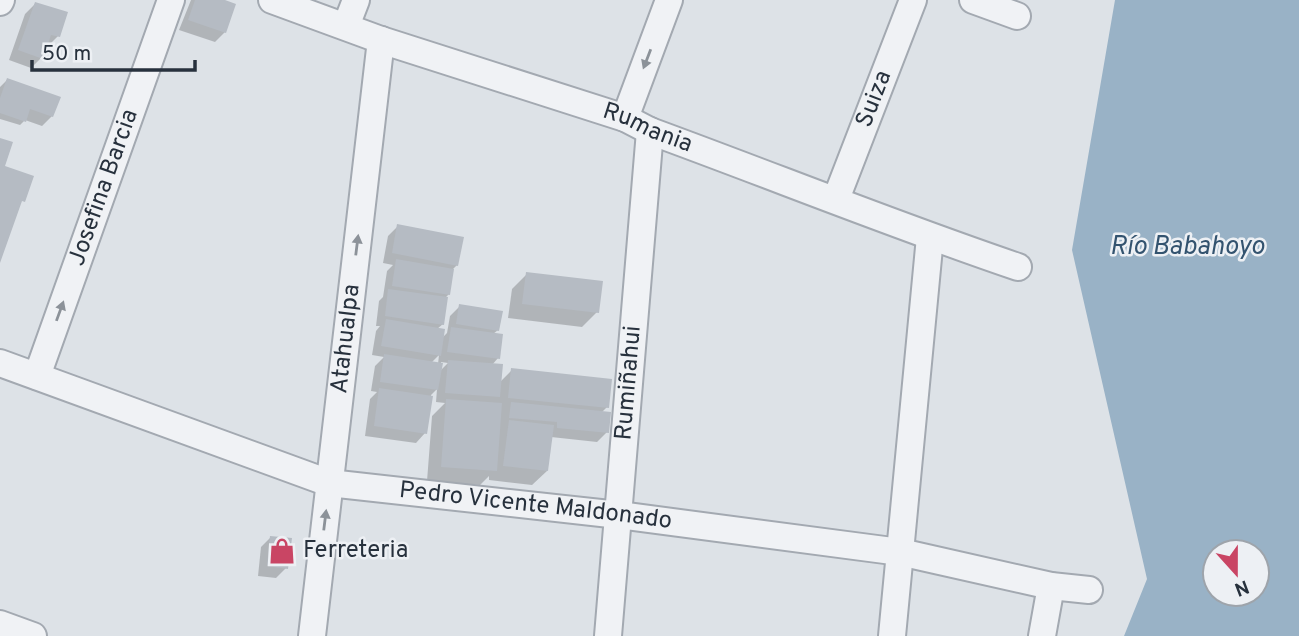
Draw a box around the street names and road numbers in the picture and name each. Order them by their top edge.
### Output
street label: Suiza [850,66,899,132]
street label: Rumania [599,97,697,160]
street label: Josefina Barcia [62,105,146,270]
street label: Atahualpa [325,283,368,395]
street label: Rumiñahui [609,324,649,441]
street label: Pedro Vicente Maldonado [398,476,674,537]

